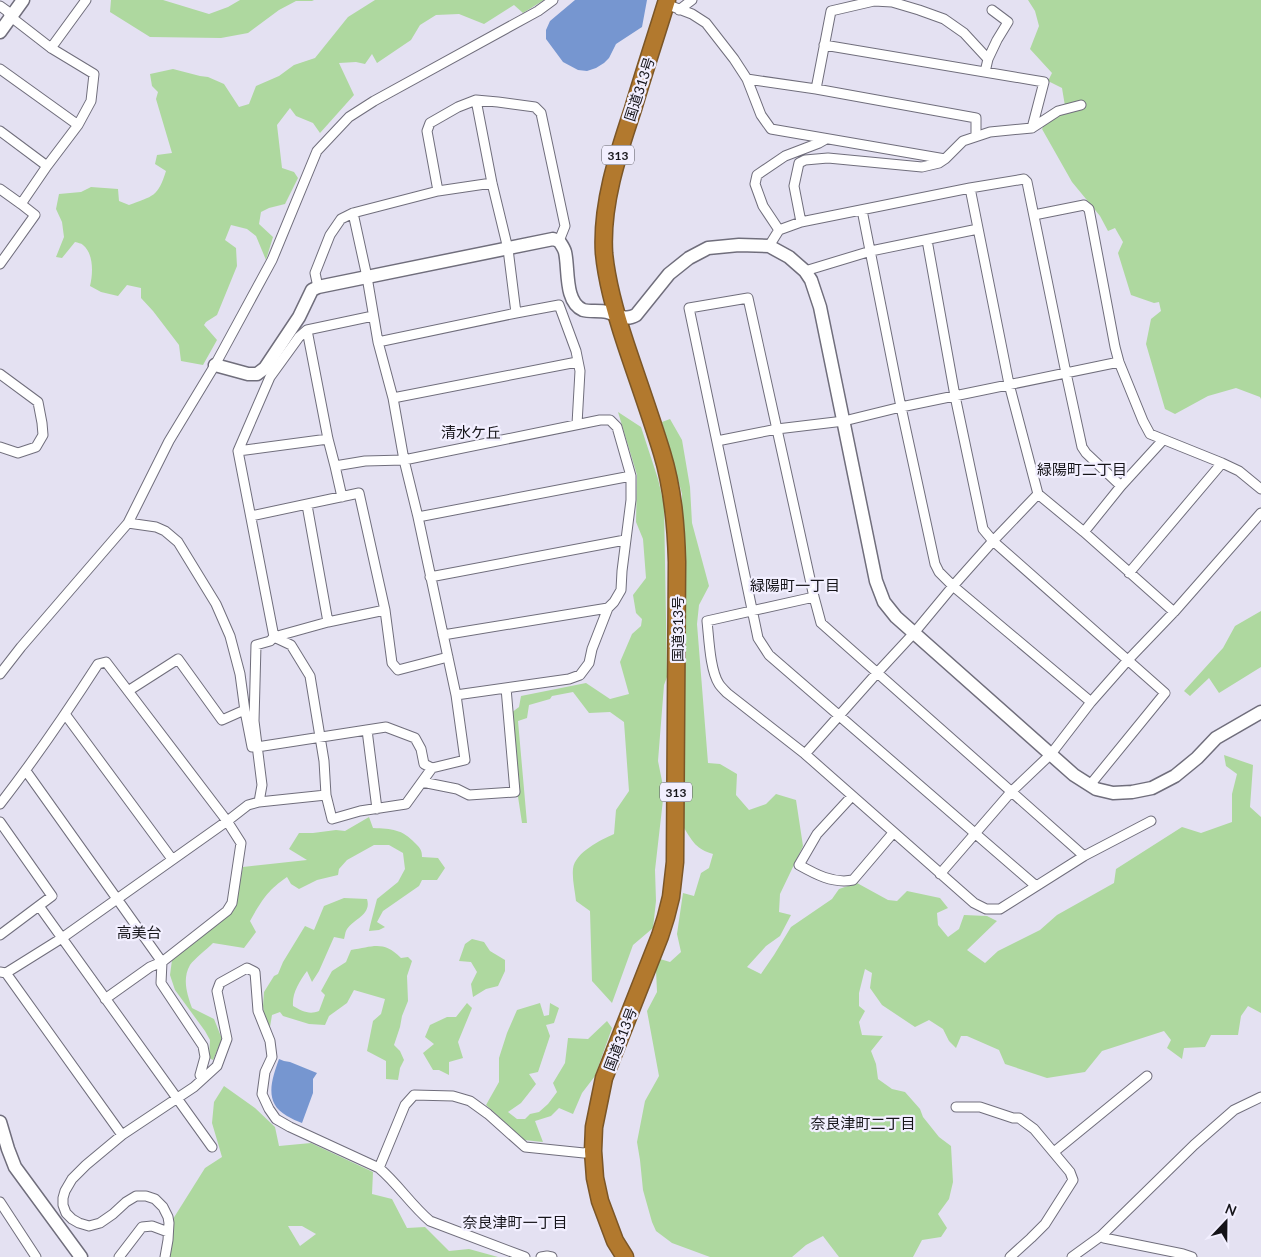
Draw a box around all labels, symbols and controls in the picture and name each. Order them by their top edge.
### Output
street label: 国道313号 [621,55,657,123]
road number: 313 [602,146,634,164]
district label: 清水ケ丘 [441,423,501,441]
district label: 緑陽町二丁目 [1037,460,1127,478]
district label: 緑陽町一丁目 [750,576,840,594]
street label: 国道313号 [669,596,686,662]
road number: 313 [660,782,692,802]
district label: 高美台 [116,923,162,941]
street label: 国道313号 [600,1005,640,1073]
district label: 奈良津町二丁目 [810,1114,916,1132]
north arrow [1201,1197,1251,1247]
text: N [1223,1200,1239,1219]
district label: 奈良津町一丁目 [462,1213,568,1231]

